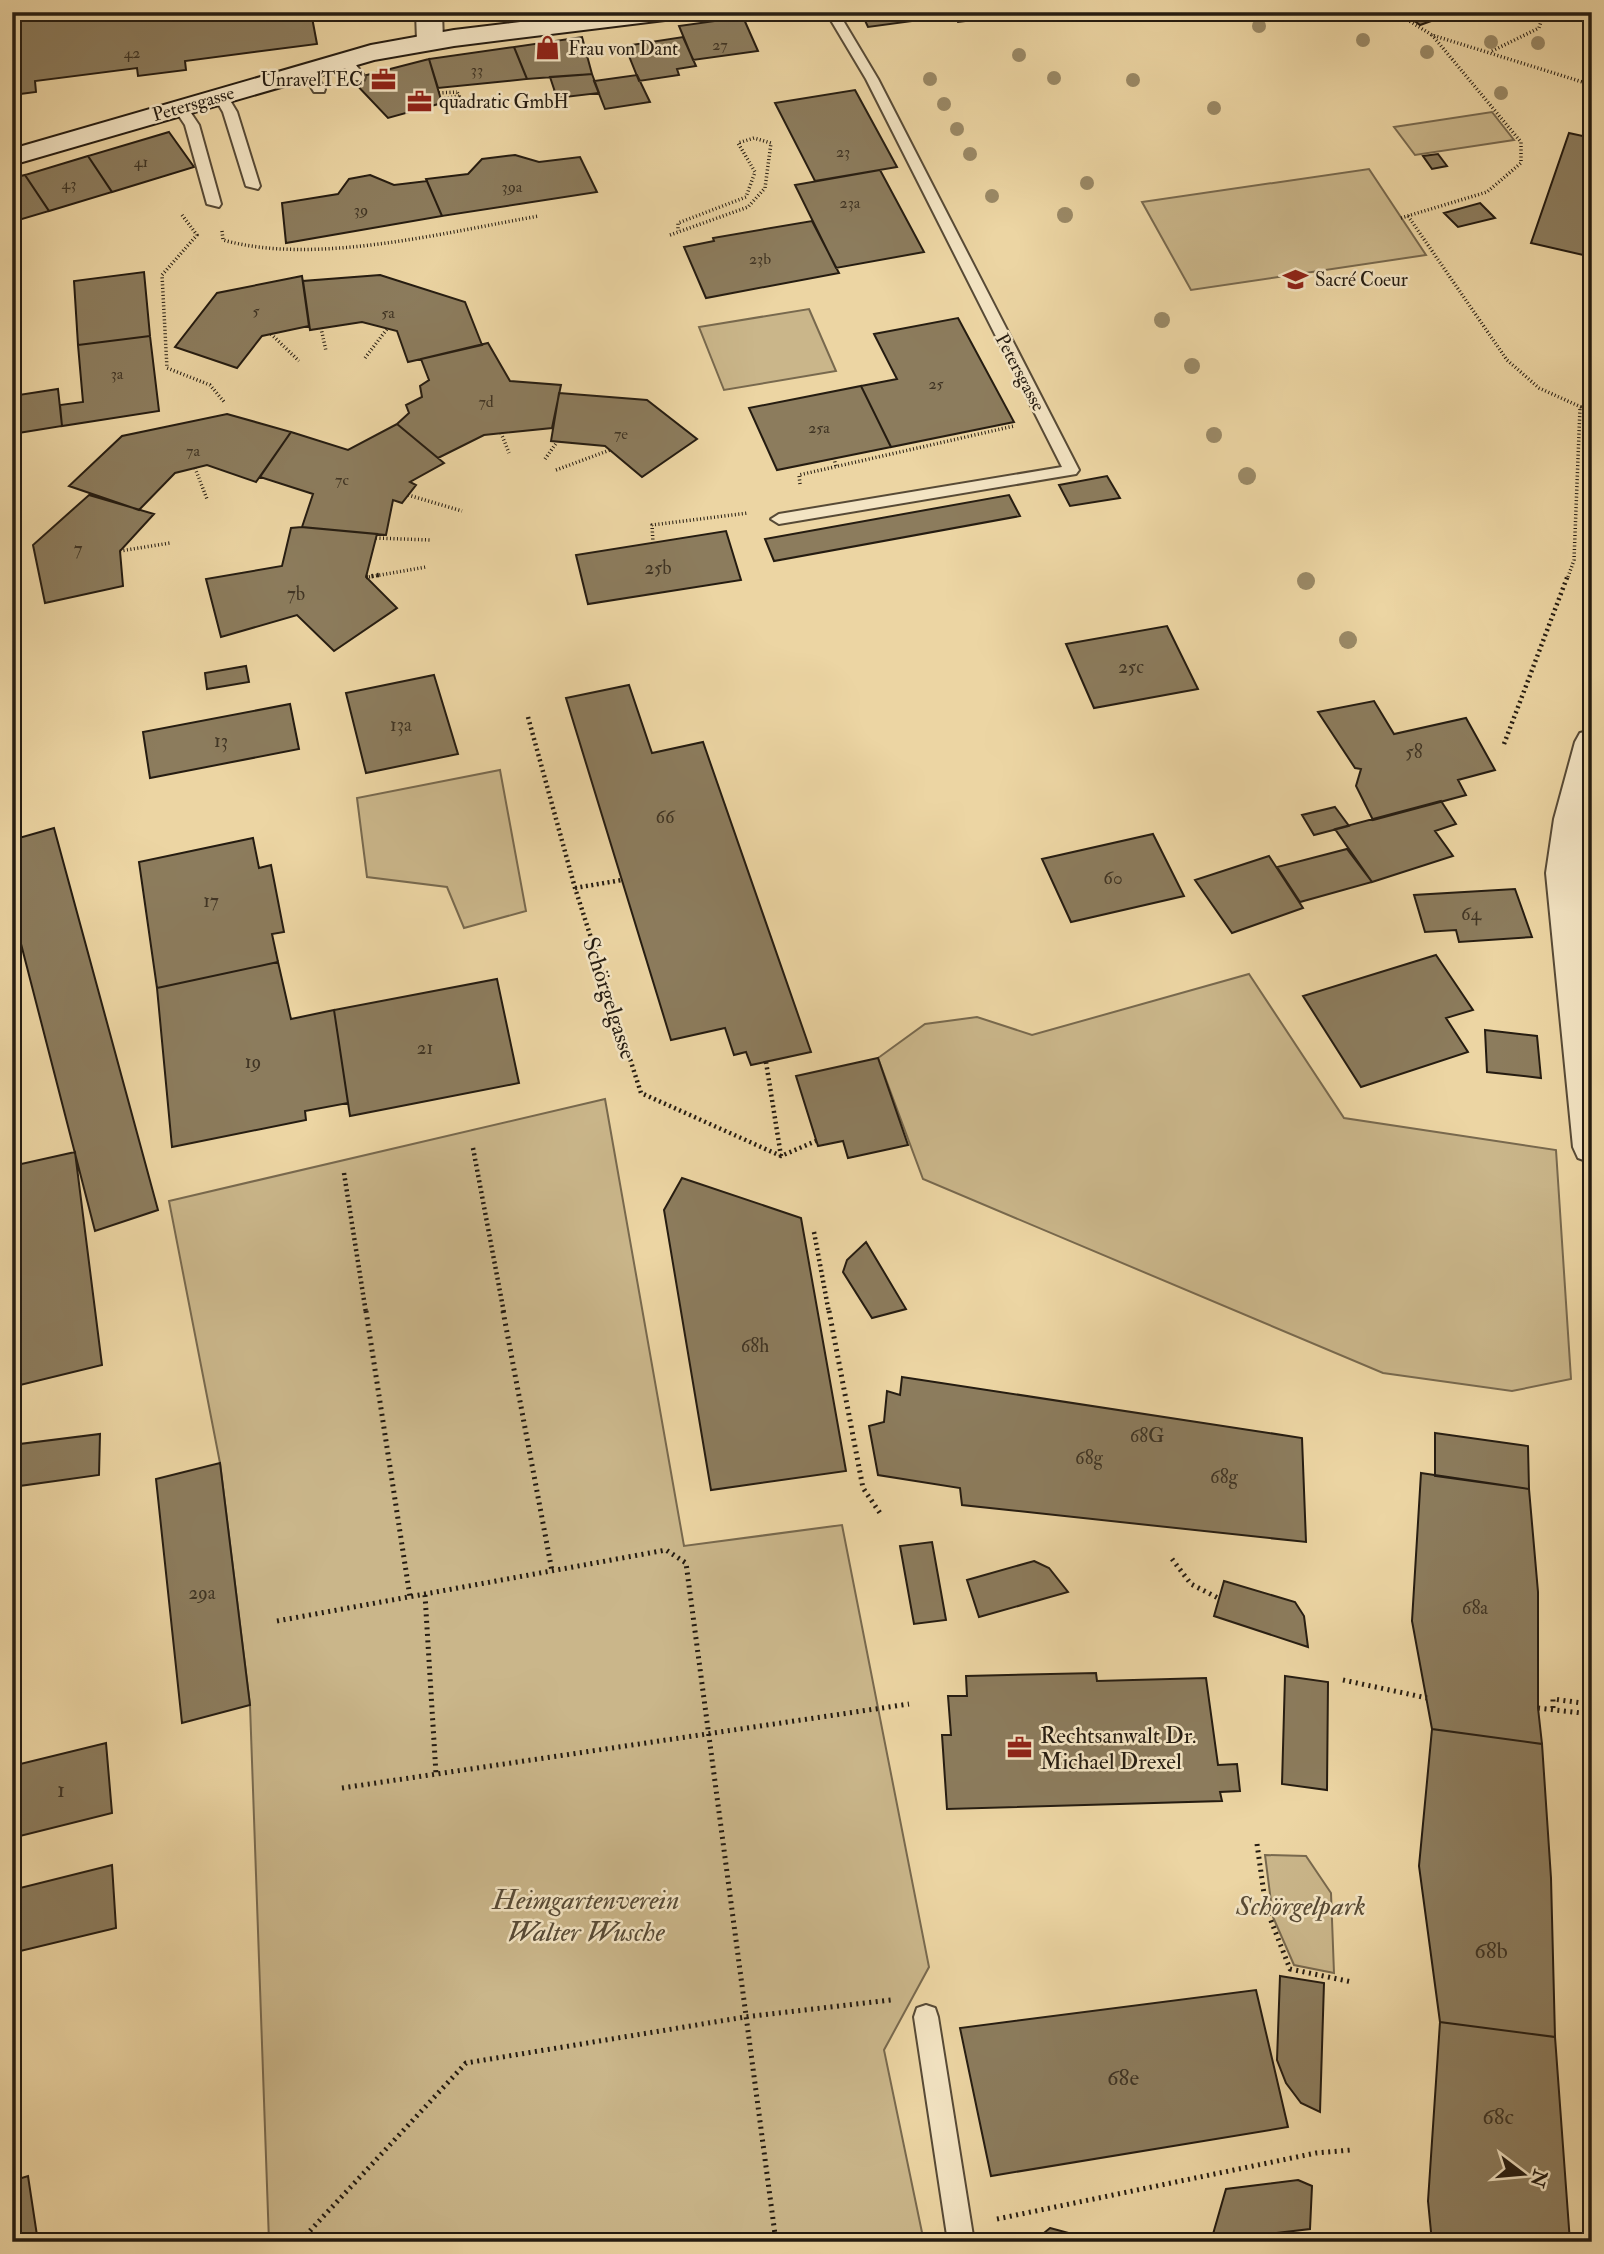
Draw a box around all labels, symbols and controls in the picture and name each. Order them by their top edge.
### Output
shop icon: Frau von Dant [534,34,562,62]
house number: 27 [712,35,728,55]
place label: Frau von Dant [568,37,678,61]
house number: 42 [124,43,140,63]
house number: 33 [471,60,483,80]
office icon: UnravelTEC [369,65,397,93]
place label: UnravelTEC [261,68,363,92]
street label: Petersgasse [149,81,237,127]
office icon: quadratic GmbH [405,87,433,115]
place label: quadratic GmbH [439,90,569,114]
house number: 23 [836,142,850,162]
house number: 41 [134,152,148,172]
house number: 43 [62,174,76,194]
house number: 39a [502,177,523,197]
house number: 23a [840,193,861,213]
house number: 39 [354,200,368,220]
house number: 23b [749,249,771,269]
school or university icon: Sacré Coeur [1281,265,1309,293]
place label: Sacré Coeur [1315,268,1408,292]
house number: 5 [252,301,260,321]
house number: 5a [381,303,395,323]
street label: Petersgasse [990,330,1051,415]
house number: 3a [111,364,124,384]
house number: 25 [928,374,944,394]
house number: 7d [478,392,494,412]
house number: 25a [808,418,830,438]
house number: 7e [614,424,628,444]
house number: 7a [186,441,200,461]
house number: 7c [335,470,349,490]
house number: 7 [74,537,83,561]
house number: 25b [644,556,672,580]
house number: 7b [287,582,305,606]
house number: 25c [1118,655,1144,679]
house number: 13a [390,713,412,737]
house number: 13 [214,729,228,753]
house number: 58 [1405,740,1423,764]
house number: 66 [655,805,676,829]
house number: 60 [1103,866,1123,890]
house number: 17 [203,889,219,913]
house number: 64 [1461,902,1482,926]
street label: Schörgelgasse [576,933,643,1063]
house number: 21 [417,1036,433,1060]
house number: 19 [245,1050,261,1074]
house number: 68h [741,1334,769,1358]
house number: 68G [1130,1424,1164,1448]
house number: 68g [1075,1446,1104,1470]
house number: 68g [1210,1465,1239,1489]
house number: 29a [188,1581,216,1605]
house number: 68a [1462,1596,1488,1620]
place label: Rechtsanwalt Dr. Michael Drexel [1040,1721,1197,1776]
office icon: Rechtsanwalt Dr. Michael Drexel [1006,1734,1034,1762]
house number: 1 [57,1775,65,1804]
park label: Heimgartenverein Walter Wusche [491,1883,679,1950]
park label: Schörgelpark [1235,1889,1366,1924]
house number: 68b [1474,1936,1508,1965]
house number: 68e [1107,2063,1139,2092]
house number: 68c [1482,2102,1514,2131]
north arrow [1488,2138,1558,2208]
text: N [1524,2166,1553,2191]

